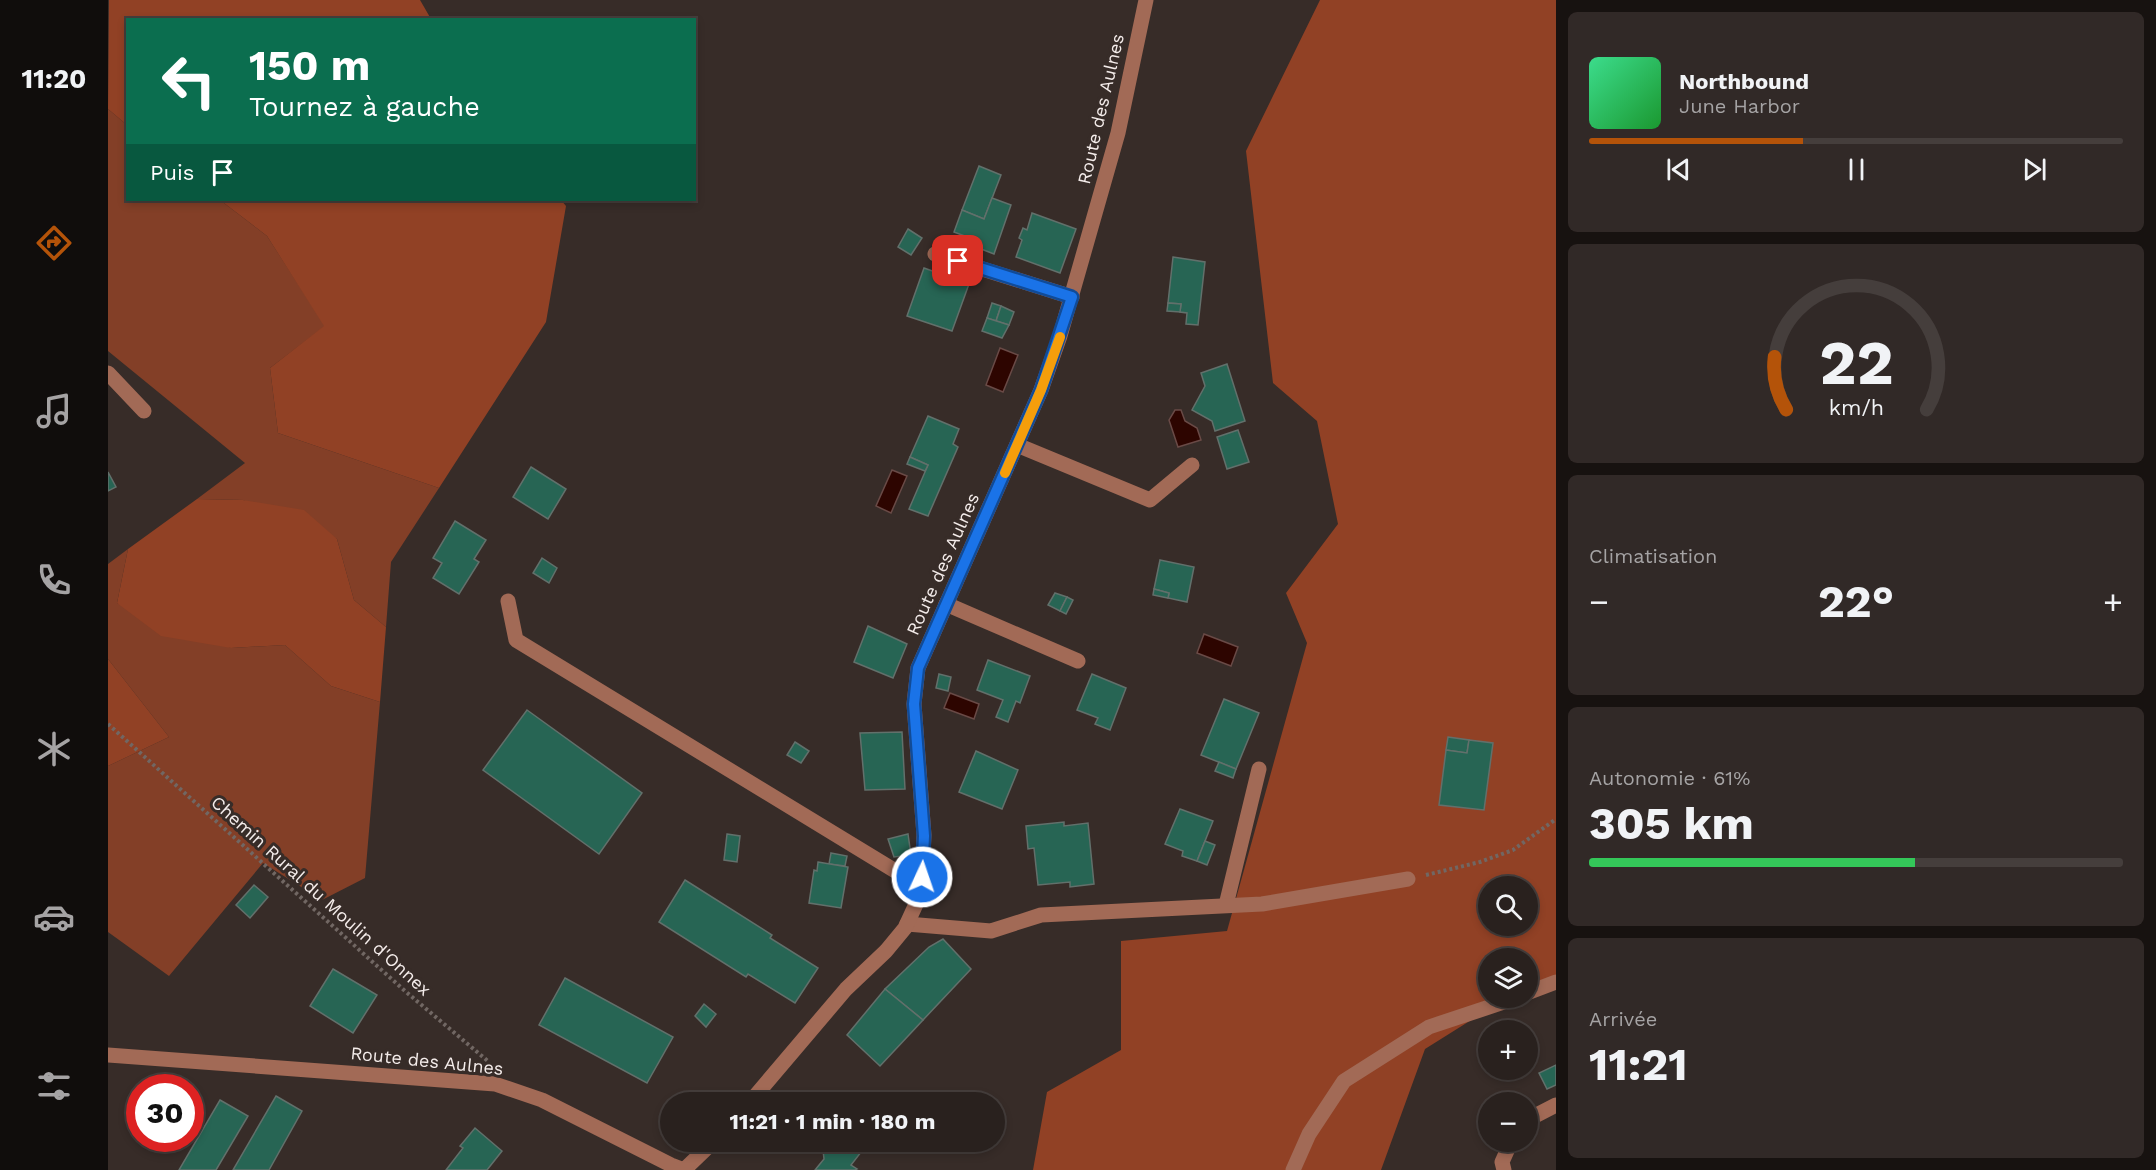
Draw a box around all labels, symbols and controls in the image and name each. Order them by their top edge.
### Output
street label: Route des Aulnes [1073,32,1128,186]
text: 150 m [249,41,370,90]
icon: left [150,42,228,120]
text: 11:20 [22,63,86,95]
text: Northbound [1679,69,1809,94]
text: Tournez à gauche [249,91,480,123]
text: June Harbor [1679,94,1800,118]
icon: previous [1662,153,1695,186]
icon: pause [1840,153,1873,186]
icon: next [2018,153,2051,186]
icon: arrive [206,156,239,189]
text: Puis [150,160,194,185]
icon: directions [33,222,75,264]
pin [932,235,983,286]
icon: arrive [941,244,974,277]
text: 22 [1819,327,1893,400]
icon: music [33,390,75,432]
text: km/h [1828,396,1884,421]
street label: Route des Aulnes [902,489,983,638]
text: Climatisation [1589,544,1717,568]
icon: phone [33,559,75,601]
text: 22° [1818,575,1894,628]
text: − [1589,582,1609,621]
text: + [2103,582,2123,621]
icon: climate [33,728,75,770]
text: Autonomie · 61% [1589,766,1750,790]
street label: Chemin Rural du Moulin d'Onnex [207,791,435,1000]
text: 305 km [1589,797,1754,850]
position arrow [890,845,954,909]
map controls [1478,876,1538,1152]
button: search [1478,876,1538,936]
icon: car [33,896,75,938]
button: layers [1478,948,1538,1008]
text: Arrivée [1589,1007,1657,1031]
button: + [1478,1020,1538,1080]
text: 11:21 [1589,1038,1688,1091]
street label: Route des Aulnes [350,1042,505,1079]
icon: filters [33,1065,75,1107]
speed limit sign: 30 [126,1074,204,1152]
button: − [1478,1092,1538,1152]
text: 11:21 · 1 min · 180 m [729,1109,936,1134]

